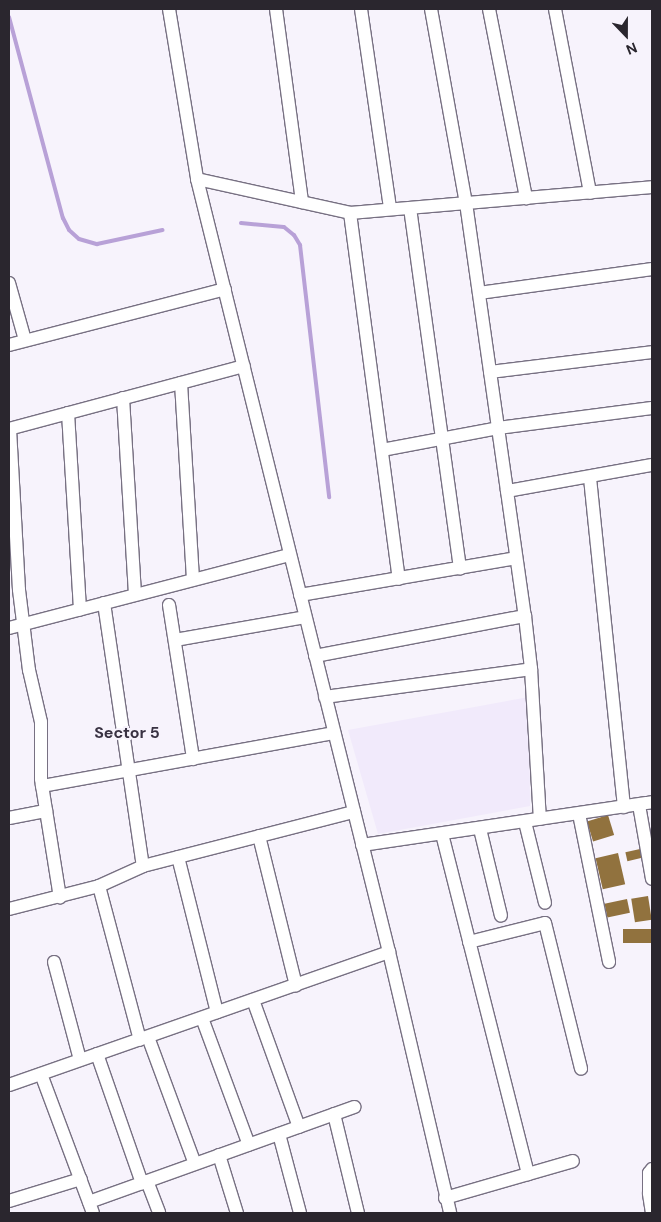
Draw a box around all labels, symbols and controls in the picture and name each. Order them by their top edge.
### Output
north arrow [601,10,651,60]
text: N [624,39,640,59]
district label: Sector 5 [94,723,160,743]

